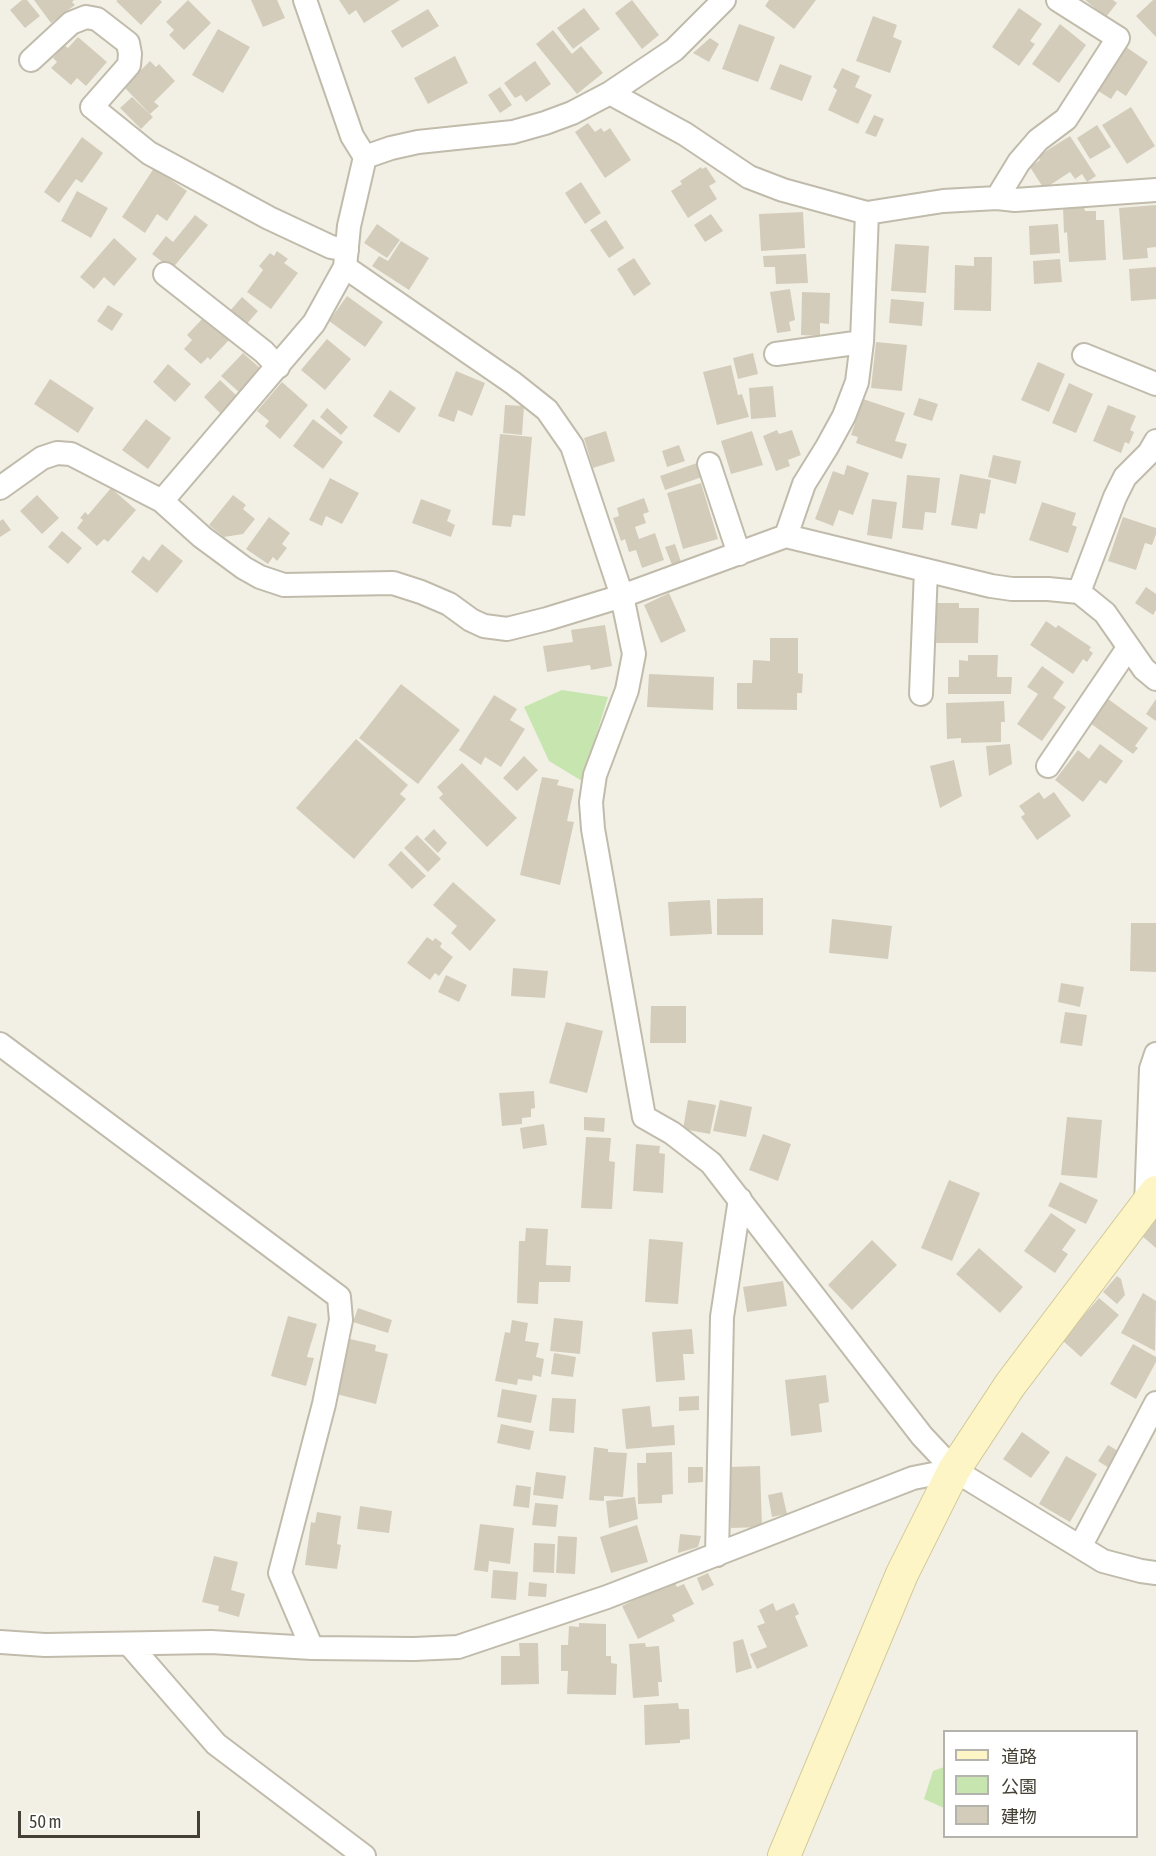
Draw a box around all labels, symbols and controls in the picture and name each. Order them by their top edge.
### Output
legend [943,1730,1138,1838]
text: 道路 [1001,1746,1037,1767]
text: 公園 [1001,1776,1037,1797]
scale bar [21,1799,202,1837]
text: 建物 [1001,1806,1037,1827]
text: 50 m [29,1811,61,1832]

